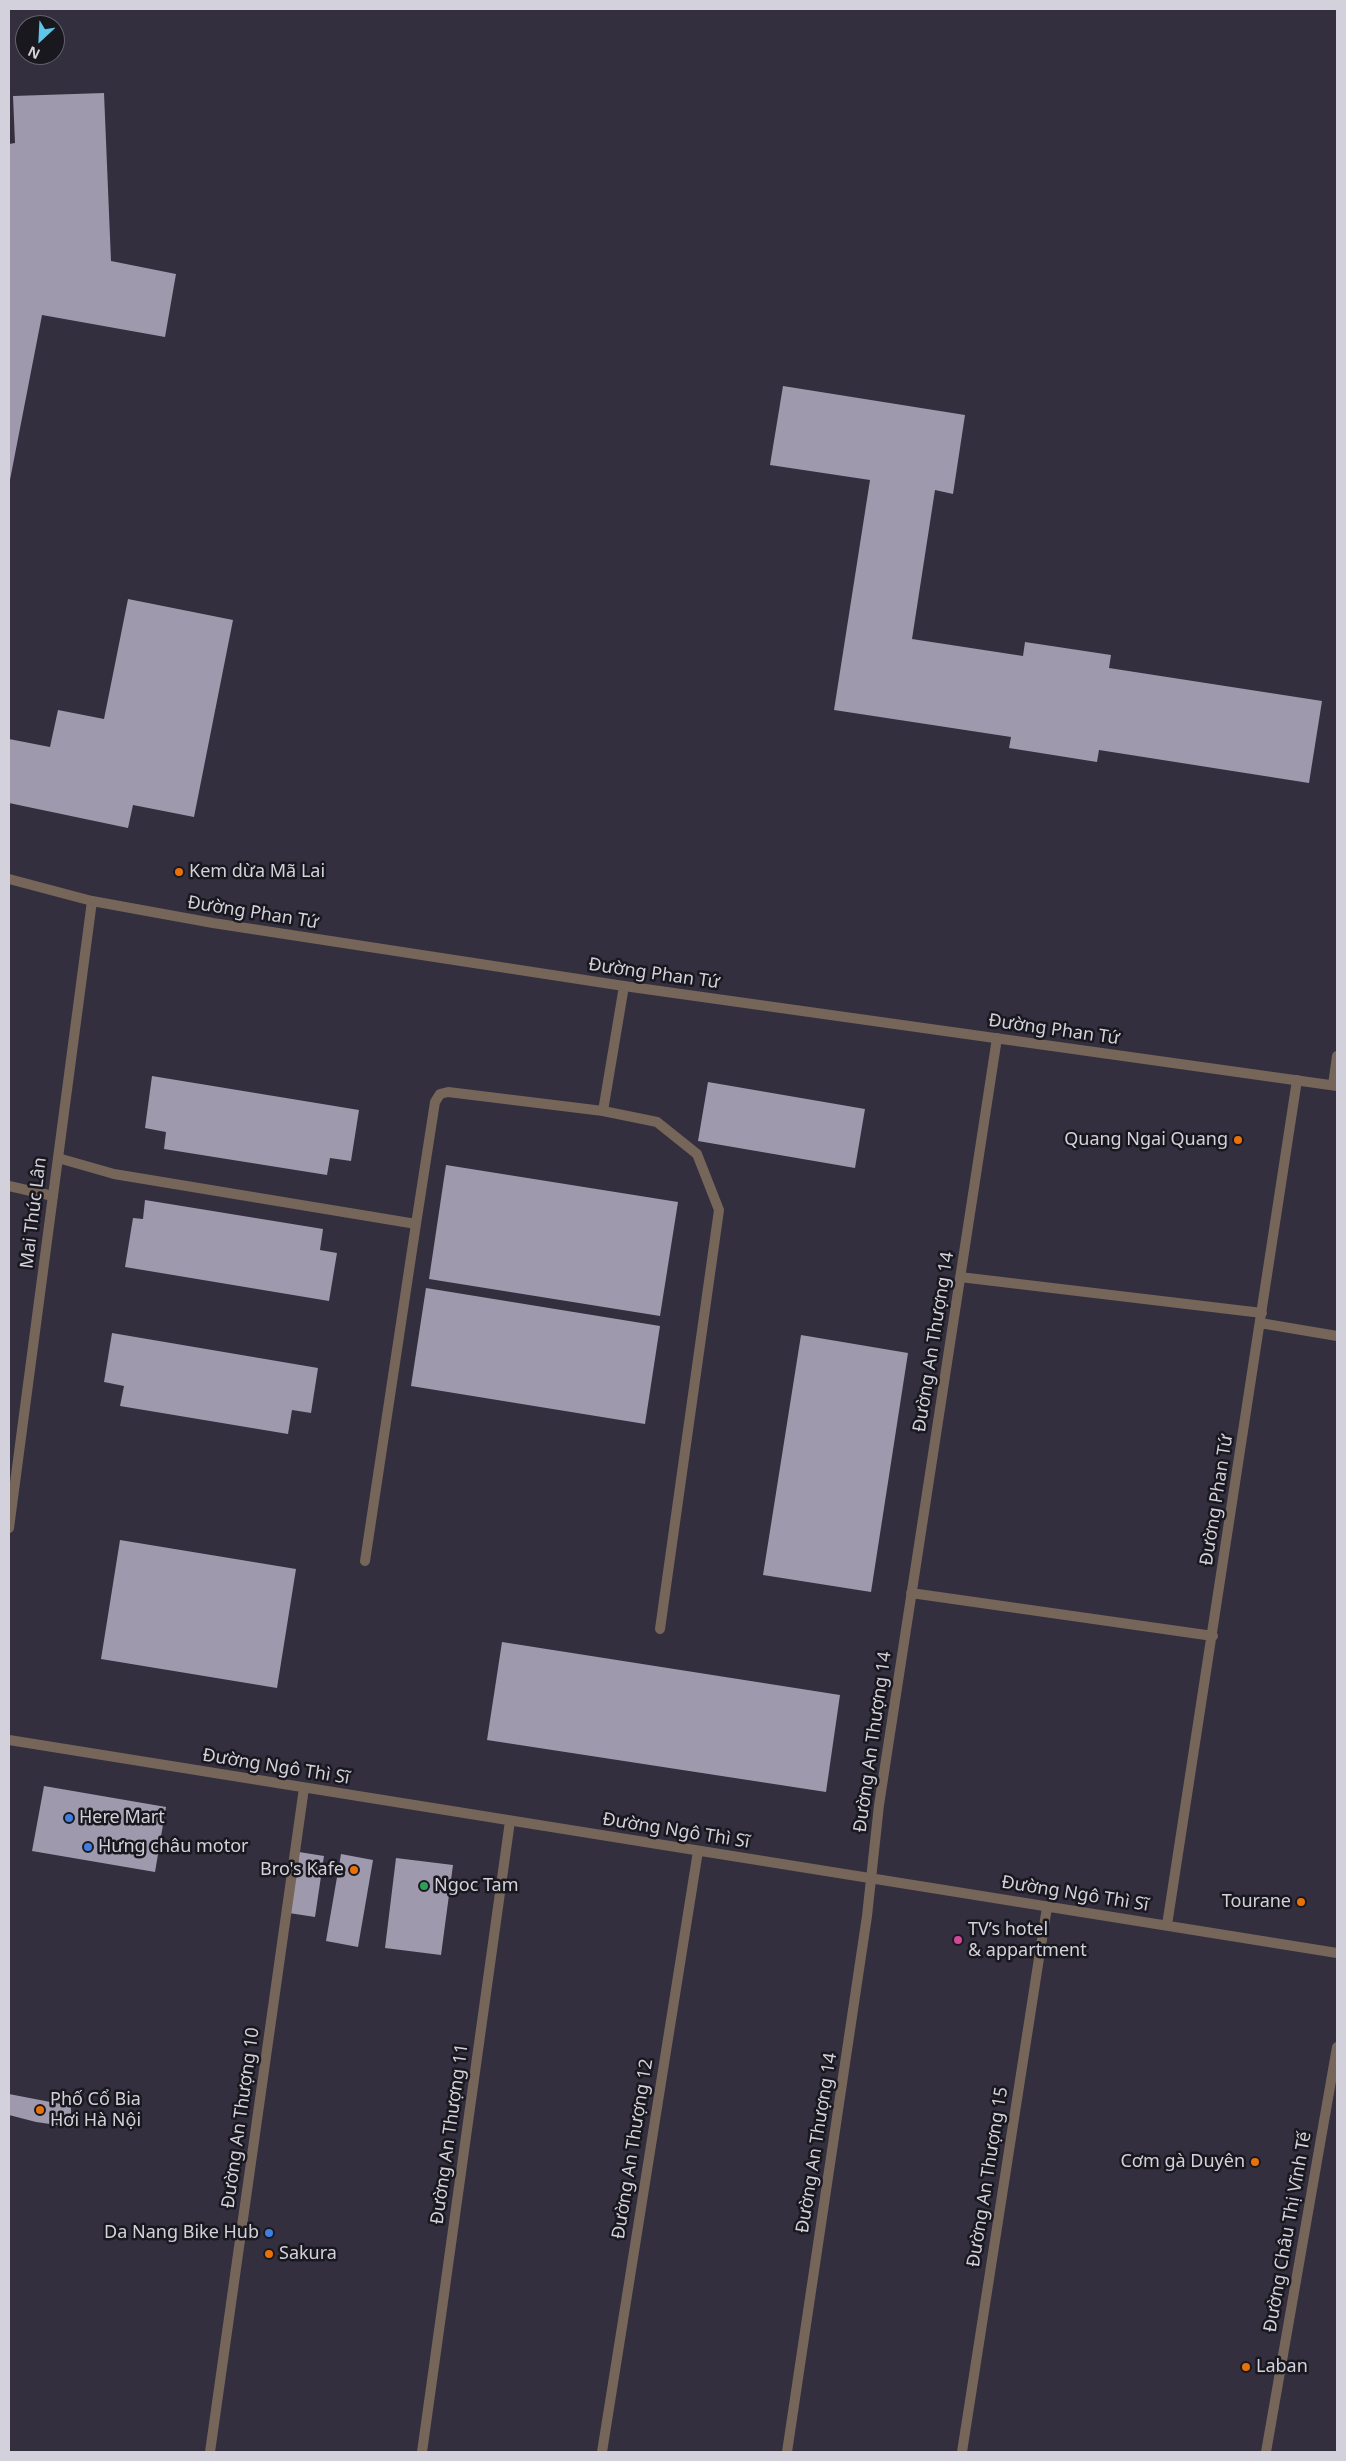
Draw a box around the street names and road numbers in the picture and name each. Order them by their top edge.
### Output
street label: Đường Phan Tứ [186,892,320,934]
street label: Đường Phan Tứ [587,954,721,994]
street label: Đường Phan Tứ [987,1010,1121,1050]
street label: Mai Thúc Lân [16,1156,52,1270]
street label: Đường An Thượng 14 [909,1250,959,1434]
street label: Đường Phan Tứ [1196,1433,1238,1567]
street label: Đường An Thượng 14 [850,1650,896,1834]
street label: Đường Ngô Thì Sĩ [201,1745,351,1789]
street label: Đường Ngô Thì Sĩ [601,1809,751,1853]
street label: Đường Ngô Thì Sĩ [1000,1872,1150,1916]
street label: Đường An Thượng 10 [218,2026,264,2210]
street label: Đường An Thượng 11 [427,2042,473,2226]
street label: Đường An Thượng 14 [792,2051,842,2235]
street label: Đường An Thượng 12 [608,2057,658,2241]
street label: Đường An Thượng 15 [963,2085,1013,2269]
street label: Đường Châu Thị Vĩnh Tế [1260,2130,1316,2334]

